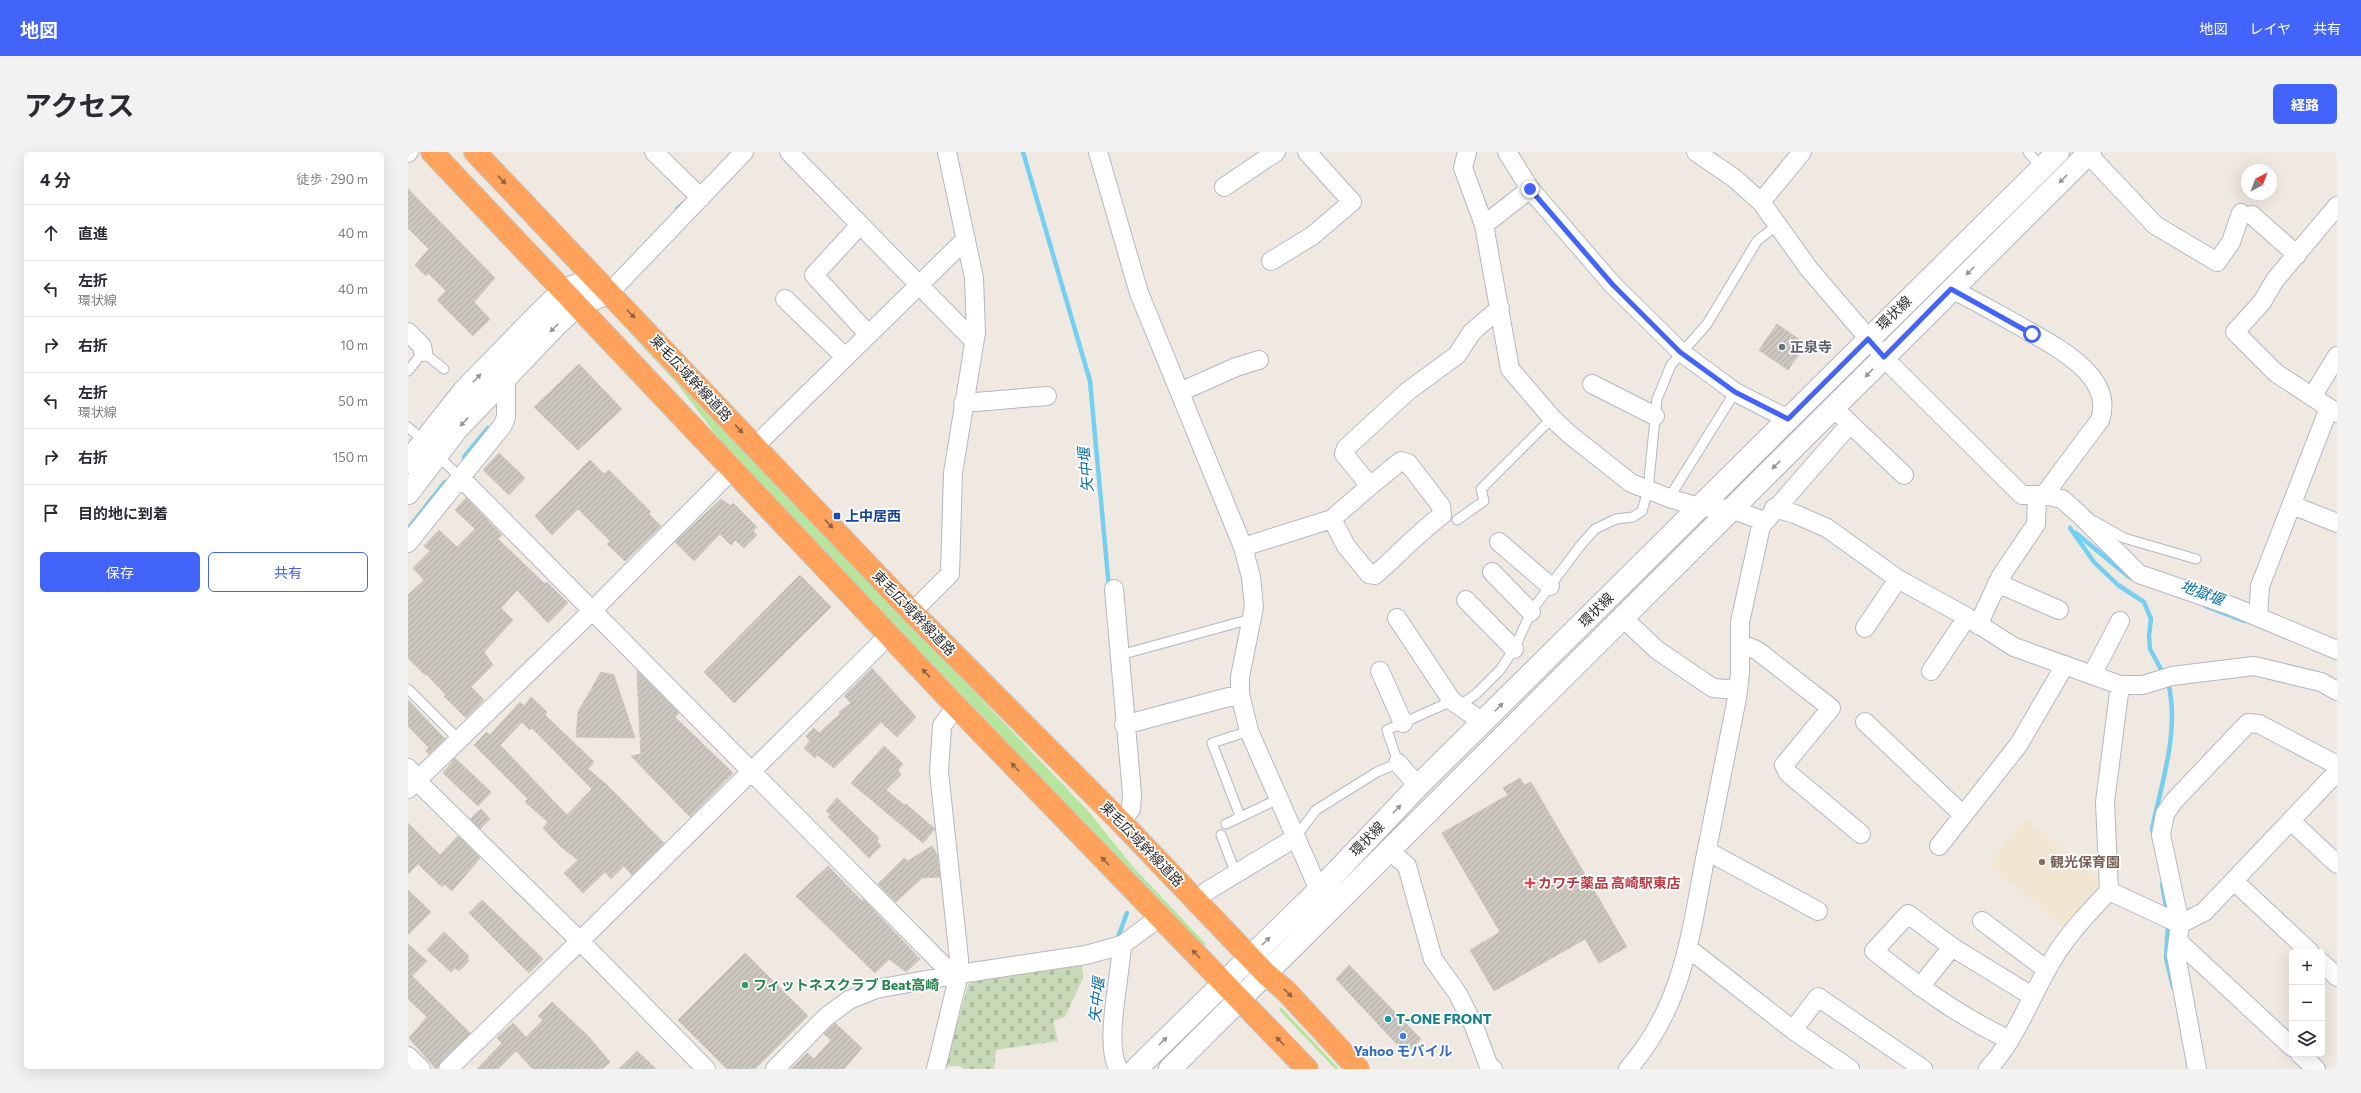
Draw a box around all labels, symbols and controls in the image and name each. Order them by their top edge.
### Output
text: 地図 [20,18,58,41]
text: 地図 [2199,20,2227,37]
text: レイヤ [2249,20,2291,37]
text: 共有 [2313,20,2341,37]
button: 経路 [2273,84,2337,124]
text: アクセス [24,88,135,122]
north arrow [2241,164,2277,200]
text: 4 分 [40,169,71,190]
text: 徒歩 · 290 m [297,171,368,187]
one-way arrow [2058,174,2068,184]
one-way arrow [497,175,507,185]
route end [1521,180,1539,198]
icon: ahead [40,222,62,244]
text: 直進 [78,224,108,242]
text: 40 m [338,225,368,241]
one-way arrow [1965,266,1975,276]
text: 左折 [78,271,108,289]
icon: left [40,278,62,300]
text: 40 m [338,281,368,297]
text: 環状線 [78,292,117,308]
street label: 環状線 [1873,292,1915,333]
one-way arrow [626,309,636,319]
one-way arrow [549,323,559,333]
route start [2023,325,2041,343]
street label: 東毛広域幹線道路 [647,331,736,424]
icon: right [40,334,62,356]
text: 右折 [78,336,108,354]
text: 10 m [340,337,368,353]
place label: 正泉寺 [1790,338,1832,355]
marker: 正泉寺 [1777,342,1787,352]
one-way arrow [1864,368,1874,378]
one-way arrow [472,373,482,383]
text: 左折 [78,383,108,401]
icon: left [40,390,62,412]
text: 50 m [338,393,368,409]
text: 環状線 [78,404,117,420]
one-way arrow [459,417,468,427]
one-way arrow [734,424,744,434]
water label: 矢中堰 [1074,444,1096,493]
icon: right [40,446,62,468]
text: 右折 [78,448,108,466]
text: 150 m [333,449,368,465]
one-way arrow [1772,460,1781,469]
icon: arrive [40,502,62,524]
text: 目的地に到着 [78,504,168,522]
place label: 上中居西 [845,507,901,524]
marker: 上中居西 [832,511,842,521]
one-way arrow [824,519,833,529]
button: 保存 [40,552,200,592]
button: 共有 [208,552,368,592]
street label: 東毛広域幹線道路 [869,566,959,659]
water label: 地獄堰 [2178,576,2229,610]
street label: 環状線 [1575,589,1617,631]
one-way arrow [921,668,930,678]
one-way arrow [1494,702,1504,712]
one-way arrow [1010,762,1020,772]
street label: 東毛広域幹線道路 [1097,797,1187,890]
one-way arrow [1392,804,1402,814]
street label: 環状線 [1346,818,1387,860]
place label: 観光保育園 [2050,853,2120,870]
one-way arrow [1101,856,1110,866]
marker: 観光保育園 [2037,857,2047,867]
place label: カワチ薬品 高崎駅東店 [1538,874,1681,891]
marker: カワチ薬品 高崎駅東店 [1525,878,1535,888]
one-way arrow [1261,936,1271,946]
one-way arrow [1191,949,1200,959]
map controls [2289,949,2325,1057]
button: + [2289,949,2325,985]
water label: 矢中堰 [1085,974,1108,1023]
place label: フィットネスクラブ Beat高崎 [753,976,939,993]
marker: フィットネスクラブ Beat高崎 [740,980,750,990]
button: − [2289,985,2325,1021]
one-way arrow [1283,988,1293,998]
place label: T-ONE FRONT [1396,1010,1492,1027]
marker: T-ONE FRONT [1383,1014,1393,1024]
button: layers [2289,1021,2325,1057]
marker: Yahoo モバイル [1398,1031,1408,1041]
one-way arrow [1158,1036,1168,1046]
one-way arrow [1275,1036,1285,1046]
place label: Yahoo モバイル [1353,1042,1453,1059]

